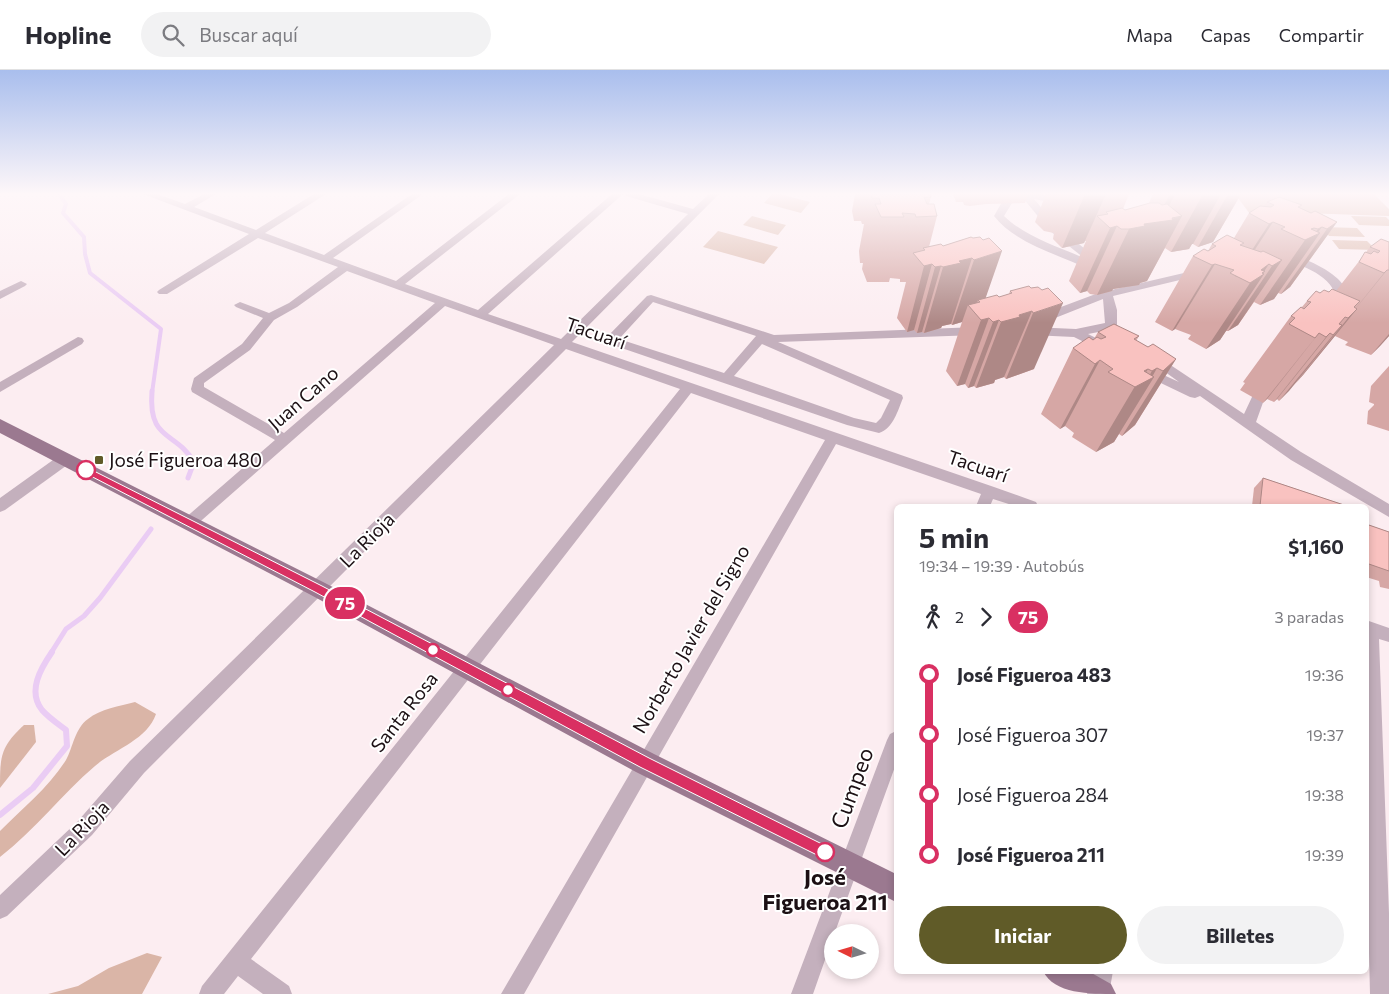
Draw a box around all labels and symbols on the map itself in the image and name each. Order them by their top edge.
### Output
street label: Tacuarí [563,311,631,354]
street label: Juan Cano [263,361,343,434]
street label: Tacuarí [945,444,1013,487]
place label: José Figueroa 480 [109,448,262,471]
marker: José Figueroa 480 [93,454,105,466]
unlabelled marker [76,460,96,480]
street label: La Rioja [334,507,399,572]
street label: Norberto Javier del Signo [627,540,754,737]
line badge: 75 [322,587,368,619]
unlabelled marker [426,643,440,657]
street label: Santa Rosa [365,667,442,756]
unlabelled marker [501,683,515,697]
street label: Cumpeo [824,744,879,832]
street label: La Rioja [50,795,114,860]
marker: José Figueroa 211 [815,842,835,862]
place label: José Figueroa 211 [762,863,888,915]
north arrow [824,924,879,979]

